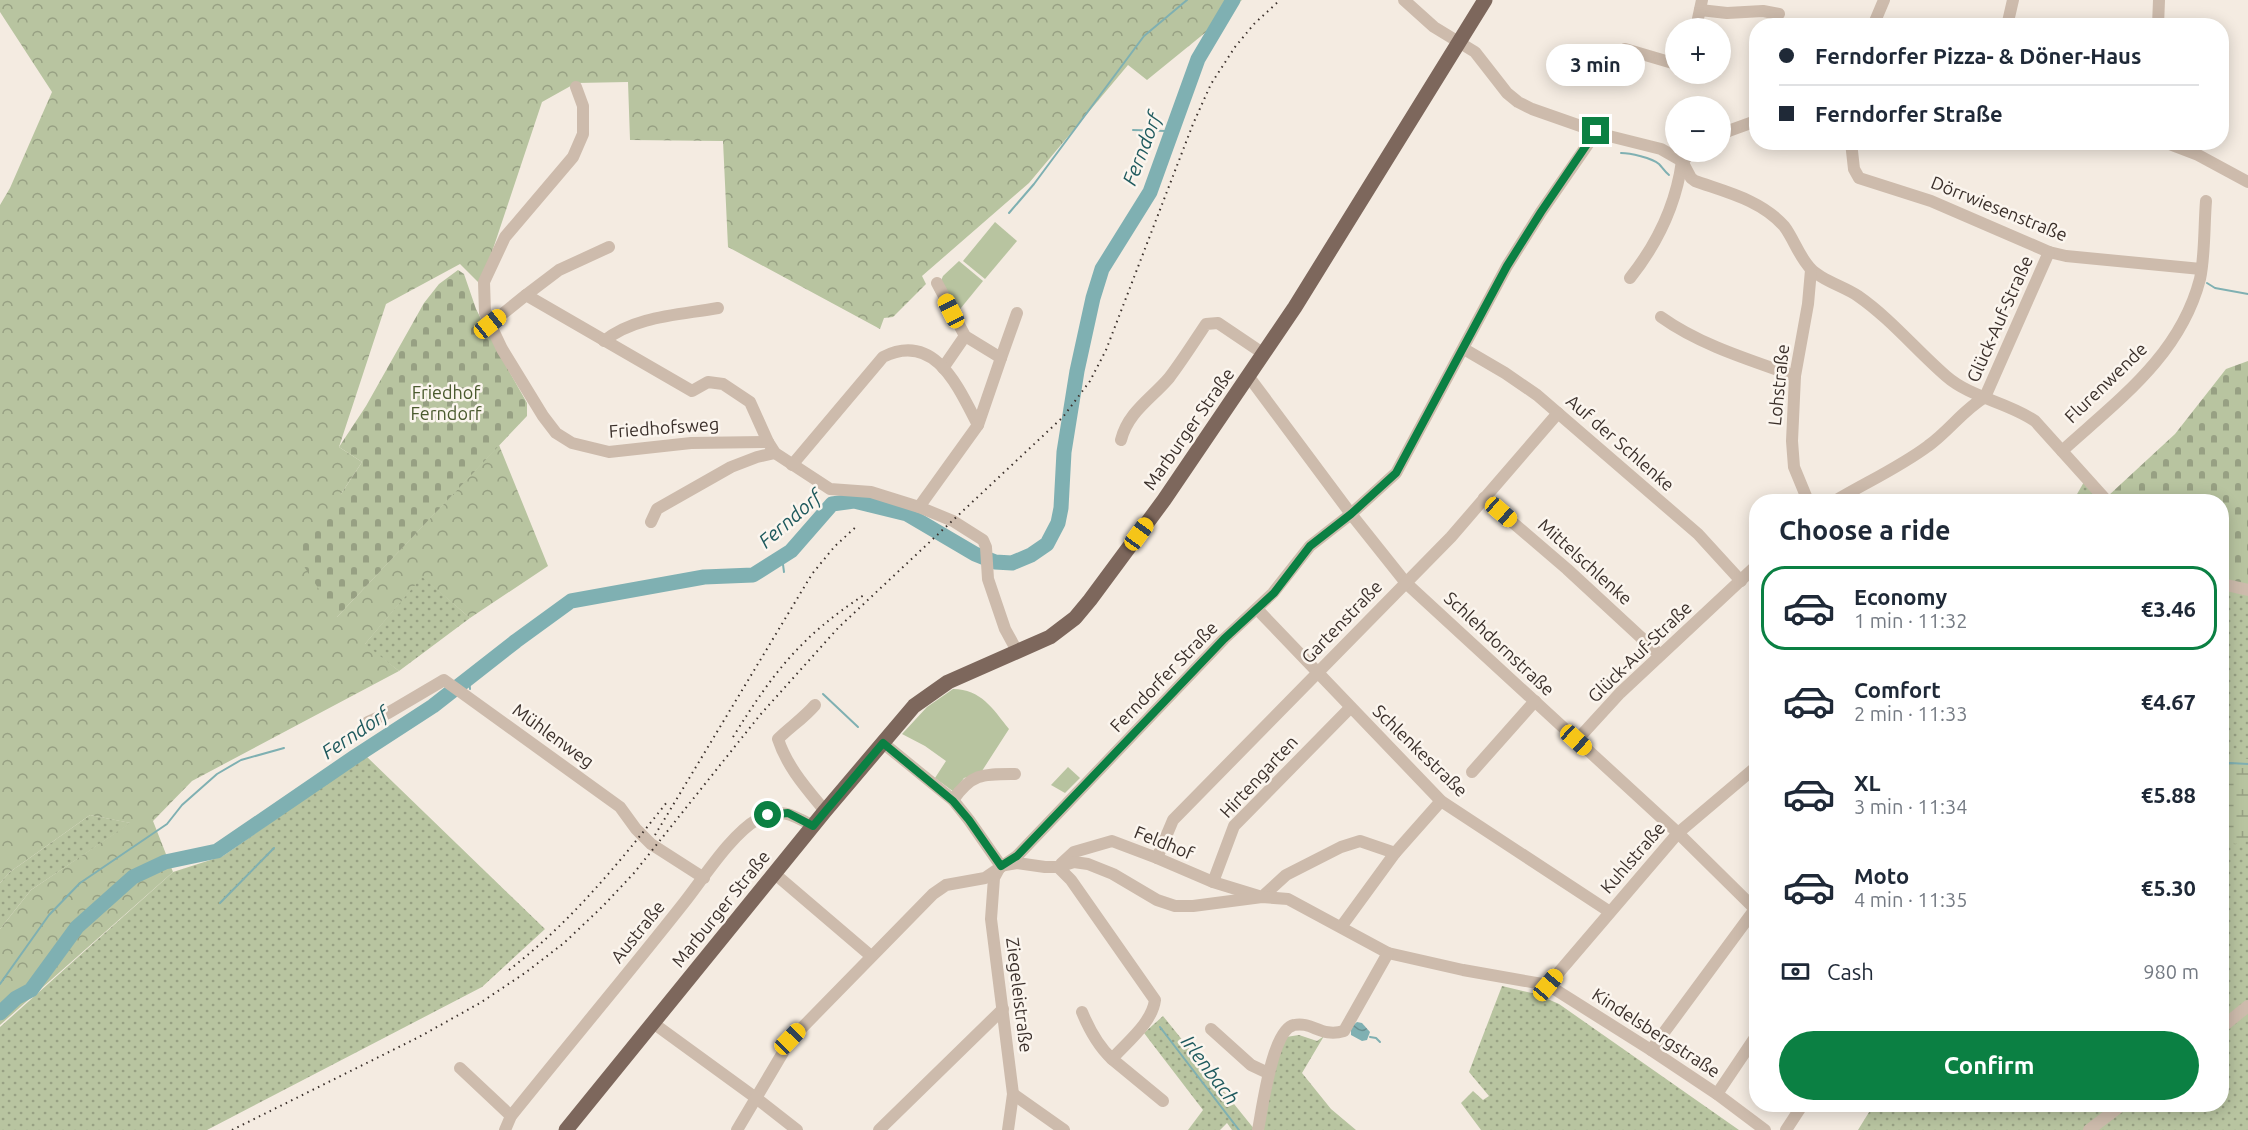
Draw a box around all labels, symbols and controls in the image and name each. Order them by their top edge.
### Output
map controls [1665,18,1731,162]
button: + [1665,18,1731,84]
text: Ferndorfer Pizza- & Döner-Haus [1815,43,2141,68]
callout: 3 min [1546,44,1646,86]
text: 3 min [1570,53,1621,76]
button: − [1665,96,1731,162]
text: Ferndorfer Straße [1815,101,2003,126]
water label: Ferndorf [1117,107,1167,188]
route end [1582,117,1609,144]
street label: Dörrwiesenstraße [1928,172,2070,245]
street label: Glück-Auf-Straße [1962,252,2036,385]
car [935,291,967,331]
car [470,306,510,342]
street label: Flurenwende [2060,338,2150,426]
street label: Lohstraße [1764,343,1792,427]
street label: Marburger Straße [1139,364,1238,493]
park label: Friedhof Ferndorf [410,382,482,423]
street label: Auf der Schlenke [1563,390,1679,494]
street label: Friedhofsweg [608,413,720,441]
water label: Ferndorf [753,483,828,552]
car [1482,493,1520,531]
car [1121,514,1157,554]
street label: Mittelschlenke [1535,514,1637,608]
text: Choose a ride [1779,515,1951,545]
street label: Gartenstraße [1297,576,1386,667]
icon: car [1782,581,1836,635]
text: Economy [1854,584,1947,609]
street label: Schlehdornstraße [1441,587,1559,699]
text: €3.46 [2141,596,2196,621]
street label: Glück-Auf-Straße [1583,597,1695,706]
text: 1 min · 11:32 [1854,609,1968,632]
street label: Ferndorfer Straße [1106,617,1221,736]
icon: car [1782,674,1836,728]
text: Comfort [1854,677,1941,702]
text: €4.67 [2141,689,2196,714]
street label: Mühlenweg [509,699,598,771]
water label: Ferndorf [317,700,395,763]
street label: Schlenkestraße [1369,700,1472,800]
text: 2 min · 11:33 [1854,702,1968,725]
car [1557,721,1595,759]
street label: Hirtengarten [1215,731,1301,821]
icon: car [1782,767,1836,821]
text: XL [1854,770,1881,795]
text: €5.88 [2141,782,2196,807]
text: 3 min · 11:34 [1854,795,1968,818]
route start [754,801,781,828]
street label: Kuhlstraße [1596,818,1669,897]
street label: Feldhof [1132,821,1197,863]
street label: Marburger Straße [667,846,773,971]
icon: car [1782,860,1836,914]
text: Moto [1854,863,1909,888]
text: €5.30 [2141,875,2196,900]
text: 4 min · 11:35 [1854,888,1968,911]
street label: Austraße [606,896,668,966]
street label: Ziegeleistraße [1003,936,1037,1054]
icon: cash [1779,955,1812,988]
text: Cash [1827,959,1874,984]
text: 980 m [2143,960,2199,983]
car [1530,965,1566,1005]
street label: Kindelsbergstraße [1589,983,1724,1081]
car [771,1020,809,1058]
water label: Irlenbach [1177,1030,1244,1109]
button: Confirm [1779,1031,2199,1100]

